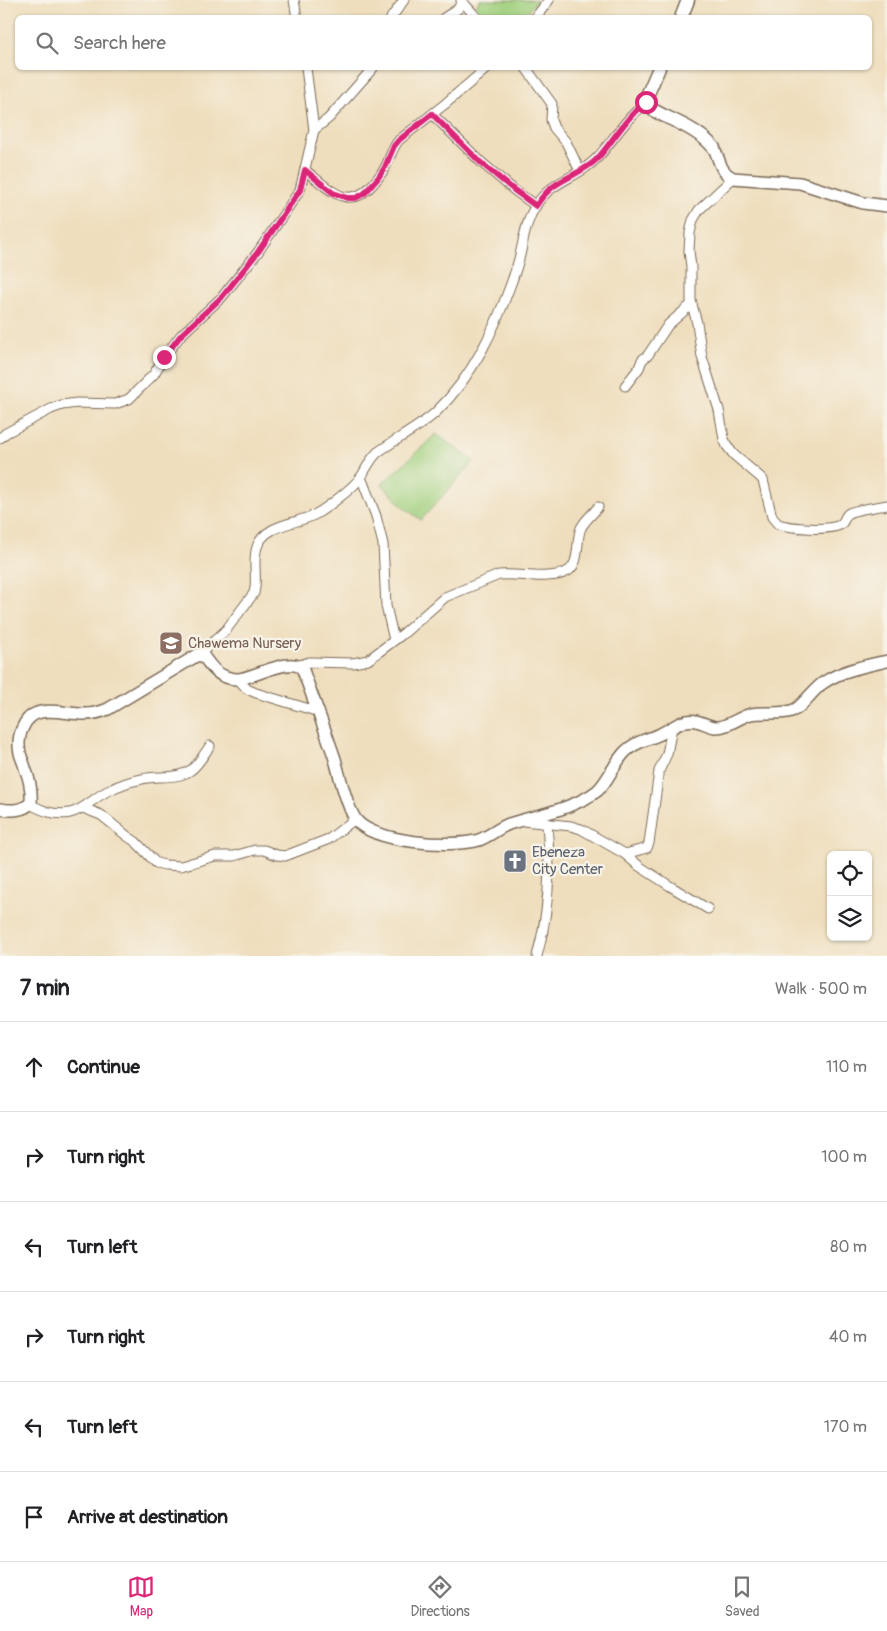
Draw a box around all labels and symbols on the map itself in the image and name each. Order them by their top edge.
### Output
route start [635,91,658,114]
route end [153,346,176,369]
school or university icon: Chawema Nursery [158,630,184,656]
place label: Chawema Nursery [188,634,302,653]
place label: Ebeneza City Center [532,843,604,879]
church icon: Ebeneza City Center [502,848,528,874]

